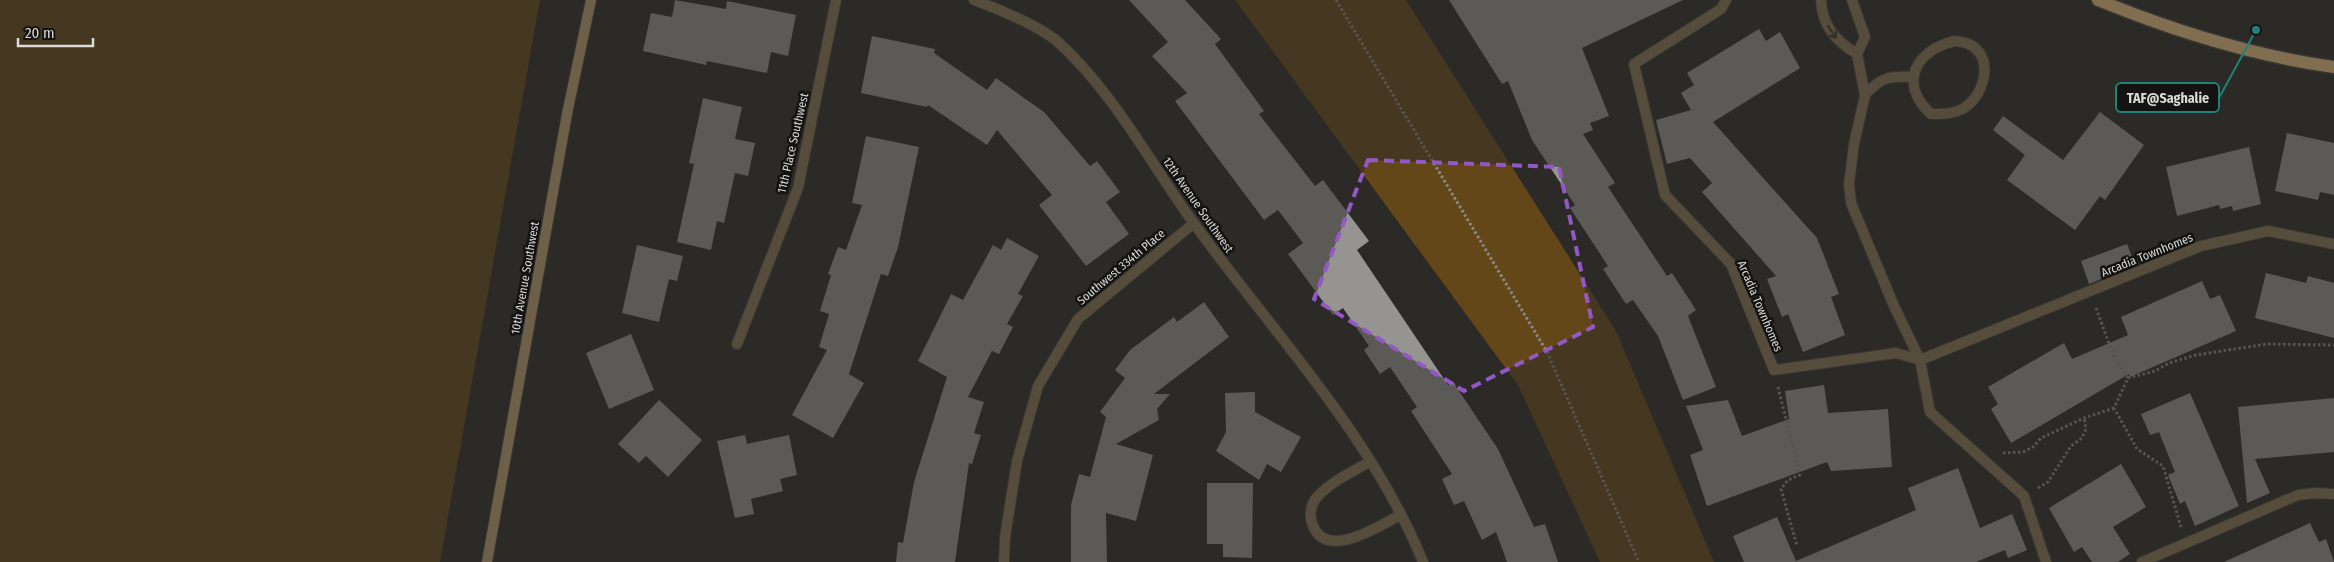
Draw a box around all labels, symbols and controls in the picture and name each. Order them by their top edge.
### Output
scale bar [18,15,92,47]
text: 20 m [25,24,55,42]
one-way arrow [1827,24,1837,38]
callout: TAF@Saghalie [2116,83,2219,112]
text: TAF@Saghalie [2127,90,2209,107]
street label: 11th Place Southwest [775,91,811,195]
street label: 12th Avenue Southwest [1160,154,1236,256]
street label: 10th Avenue Southwest [508,220,542,336]
street label: Southwest 334th Place [1074,226,1168,308]
street label: Arcadia Townhomes [2099,230,2195,280]
street label: Arcadia Townhomes [1735,258,1785,354]

